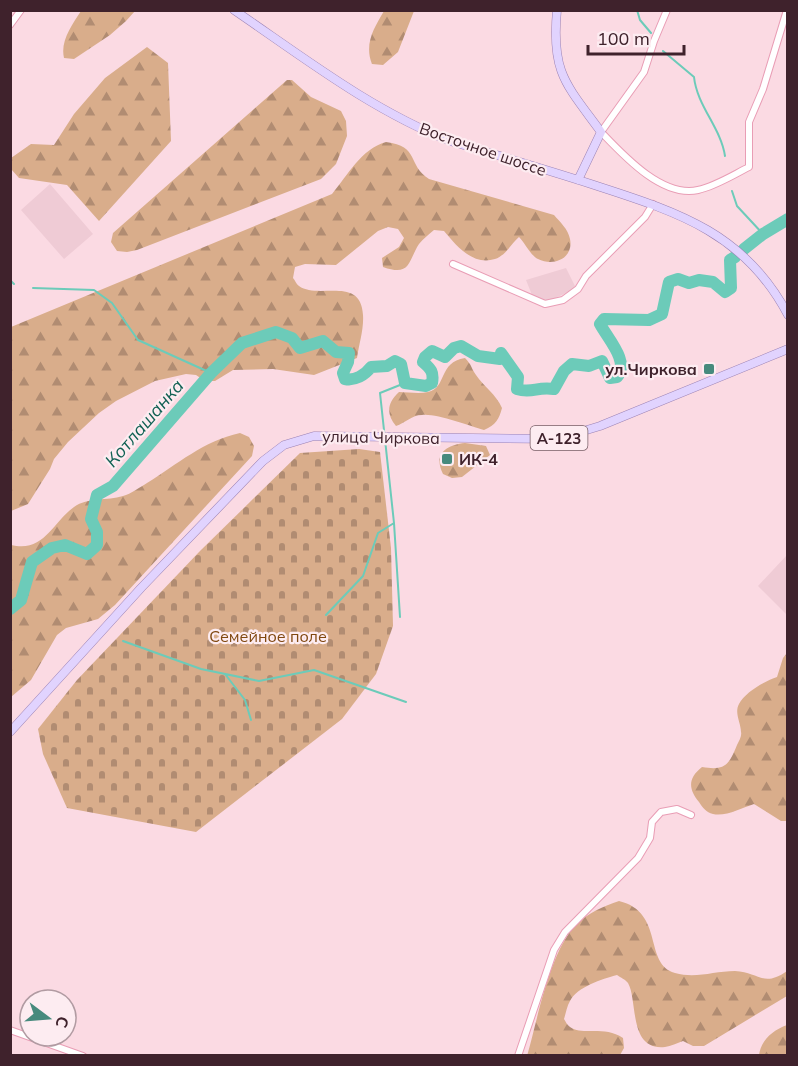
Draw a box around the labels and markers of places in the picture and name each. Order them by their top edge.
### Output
place label: ул.Чиркова [605,359,697,379]
marker: ул.Чиркова [702,362,716,376]
place label: ИК-4 [459,449,498,469]
marker: ИК-4 [440,452,454,466]

